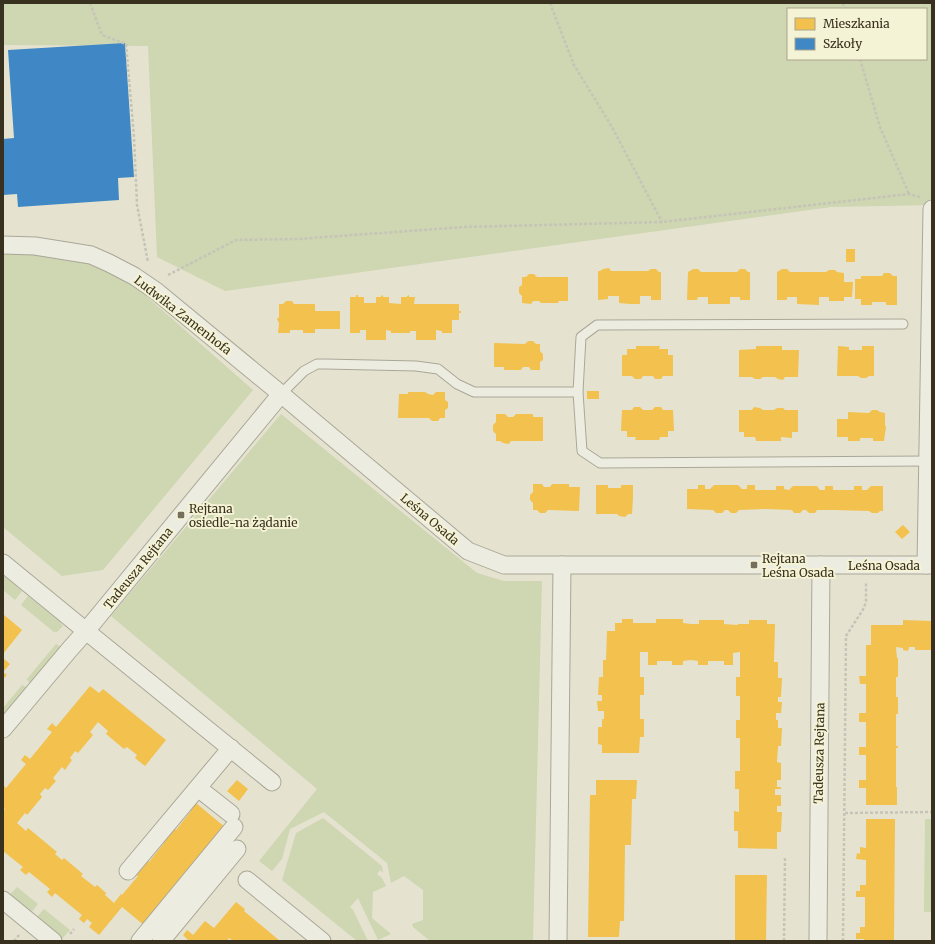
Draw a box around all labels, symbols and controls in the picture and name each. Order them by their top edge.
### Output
legend [787,8,927,60]
text: Mieszkania [823,16,890,31]
text: Szkoły [823,36,862,51]
street label: Ludwika Zamenhofa [131,272,235,358]
street label: Leśna Osada [398,490,463,548]
place label: Rejtana osiedle-na żądanie [189,501,297,530]
marker: Rejtana osiedle-na żądanie [176,510,186,520]
street label: Tadeusza Rejtana [100,524,176,612]
place label: Rejtana Leśna Osada [762,551,835,580]
street label: Leśna Osada [848,558,921,573]
marker: Rejtana Leśna Osada [749,560,759,570]
street label: Tadeusza Rejtana [811,702,827,804]

